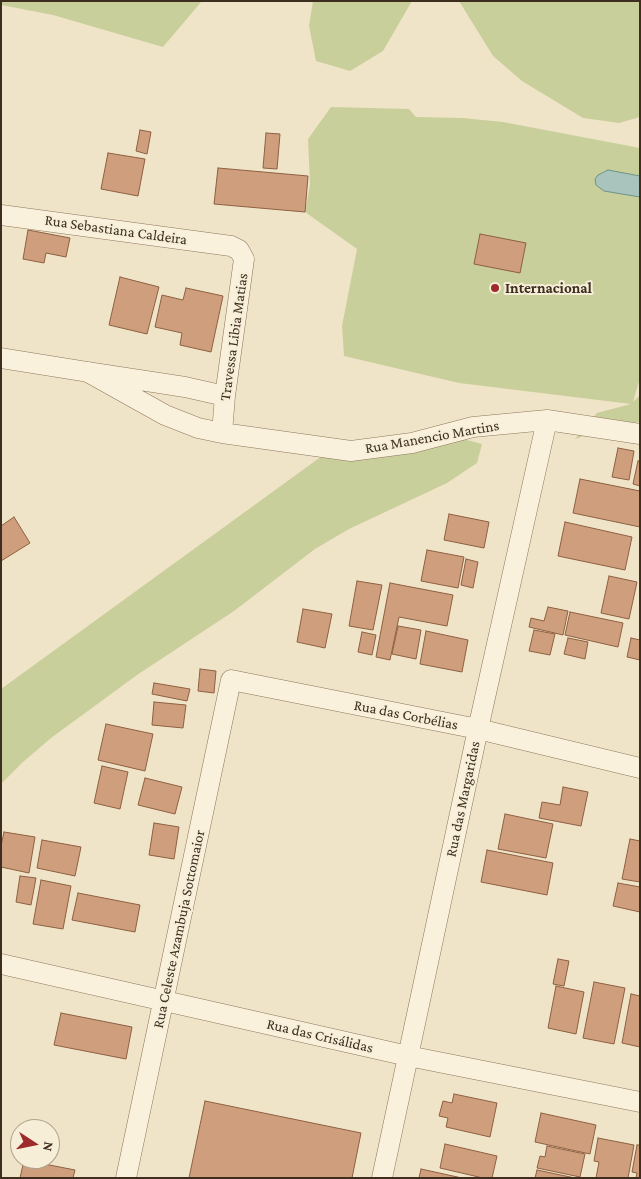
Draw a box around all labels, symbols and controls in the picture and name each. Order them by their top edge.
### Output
street label: Rua Sebastiana Caldeira [44,211,188,249]
street label: Travessa Libia Matias [216,272,252,402]
place label: Internacional [505,279,592,297]
marker: Internacional [489,282,501,294]
street label: Rua Manencio Martins [364,416,500,458]
street label: Rua das Corbélias [352,696,460,734]
street label: Rua das Margaridas [442,739,484,859]
street label: Rua Celeste Azambuja Sottomaior [149,828,209,1030]
street label: Rua das Crisálidas [265,1015,375,1057]
north arrow [10,1119,60,1169]
text: N [40,1140,58,1153]

